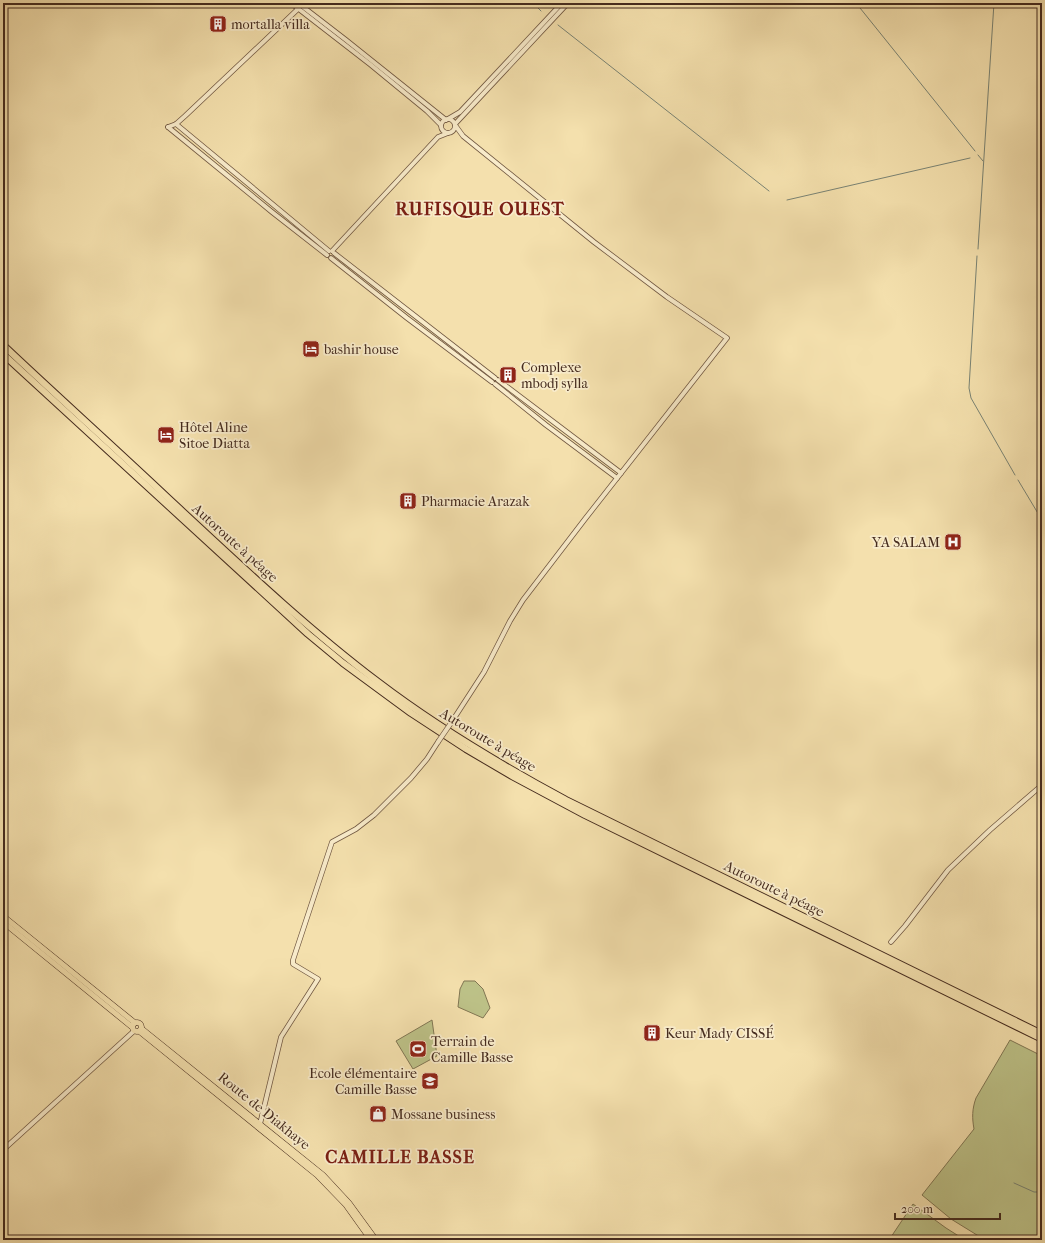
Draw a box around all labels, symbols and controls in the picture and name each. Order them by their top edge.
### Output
building icon: mortalla villa [208,14,228,34]
place label: mortalla villa [231,16,310,33]
district label: RUFISQUE OUEST [395,199,565,220]
hotel icon: bashir house [301,339,321,359]
place label: bashir house [323,341,399,358]
place label: Complexe mbodj sylla [521,359,588,392]
building icon: Complexe mbodj sylla [498,365,518,385]
place label: Hôtel Aline Sitoe Diatta [179,419,251,452]
hotel icon: Hôtel Aline Sitoe Diatta [156,425,176,445]
building icon: Pharmacie Arazak [398,491,418,511]
place label: Pharmacie Arazak [421,493,530,510]
street label: Autoroute à péage [188,499,281,586]
hospital icon: YA SALAM [943,532,963,552]
place label: YA SALAM [871,534,940,551]
street label: Autoroute à péage [436,704,539,775]
street label: Autoroute à péage [720,857,827,921]
building icon: Keur Mady CISSÉ [642,1023,662,1043]
place label: Keur Mady CISSÉ [665,1024,774,1042]
place label: Terrain de Camille Basse [431,1033,513,1066]
sports icon: Terrain de Camille Basse [408,1039,428,1059]
place label: Ecole élémentaire Camille Basse [309,1065,417,1098]
street label: Route de Diakhaye [214,1069,314,1154]
school or university icon: Ecole élémentaire Camille Basse [420,1071,440,1091]
shop icon: Mossane business [368,1104,388,1124]
place label: Mossane business [391,1106,495,1123]
district label: CAMILLE BASSE [325,1147,475,1168]
scale bar [895,1195,1000,1221]
text: 200 m [901,1202,933,1216]

